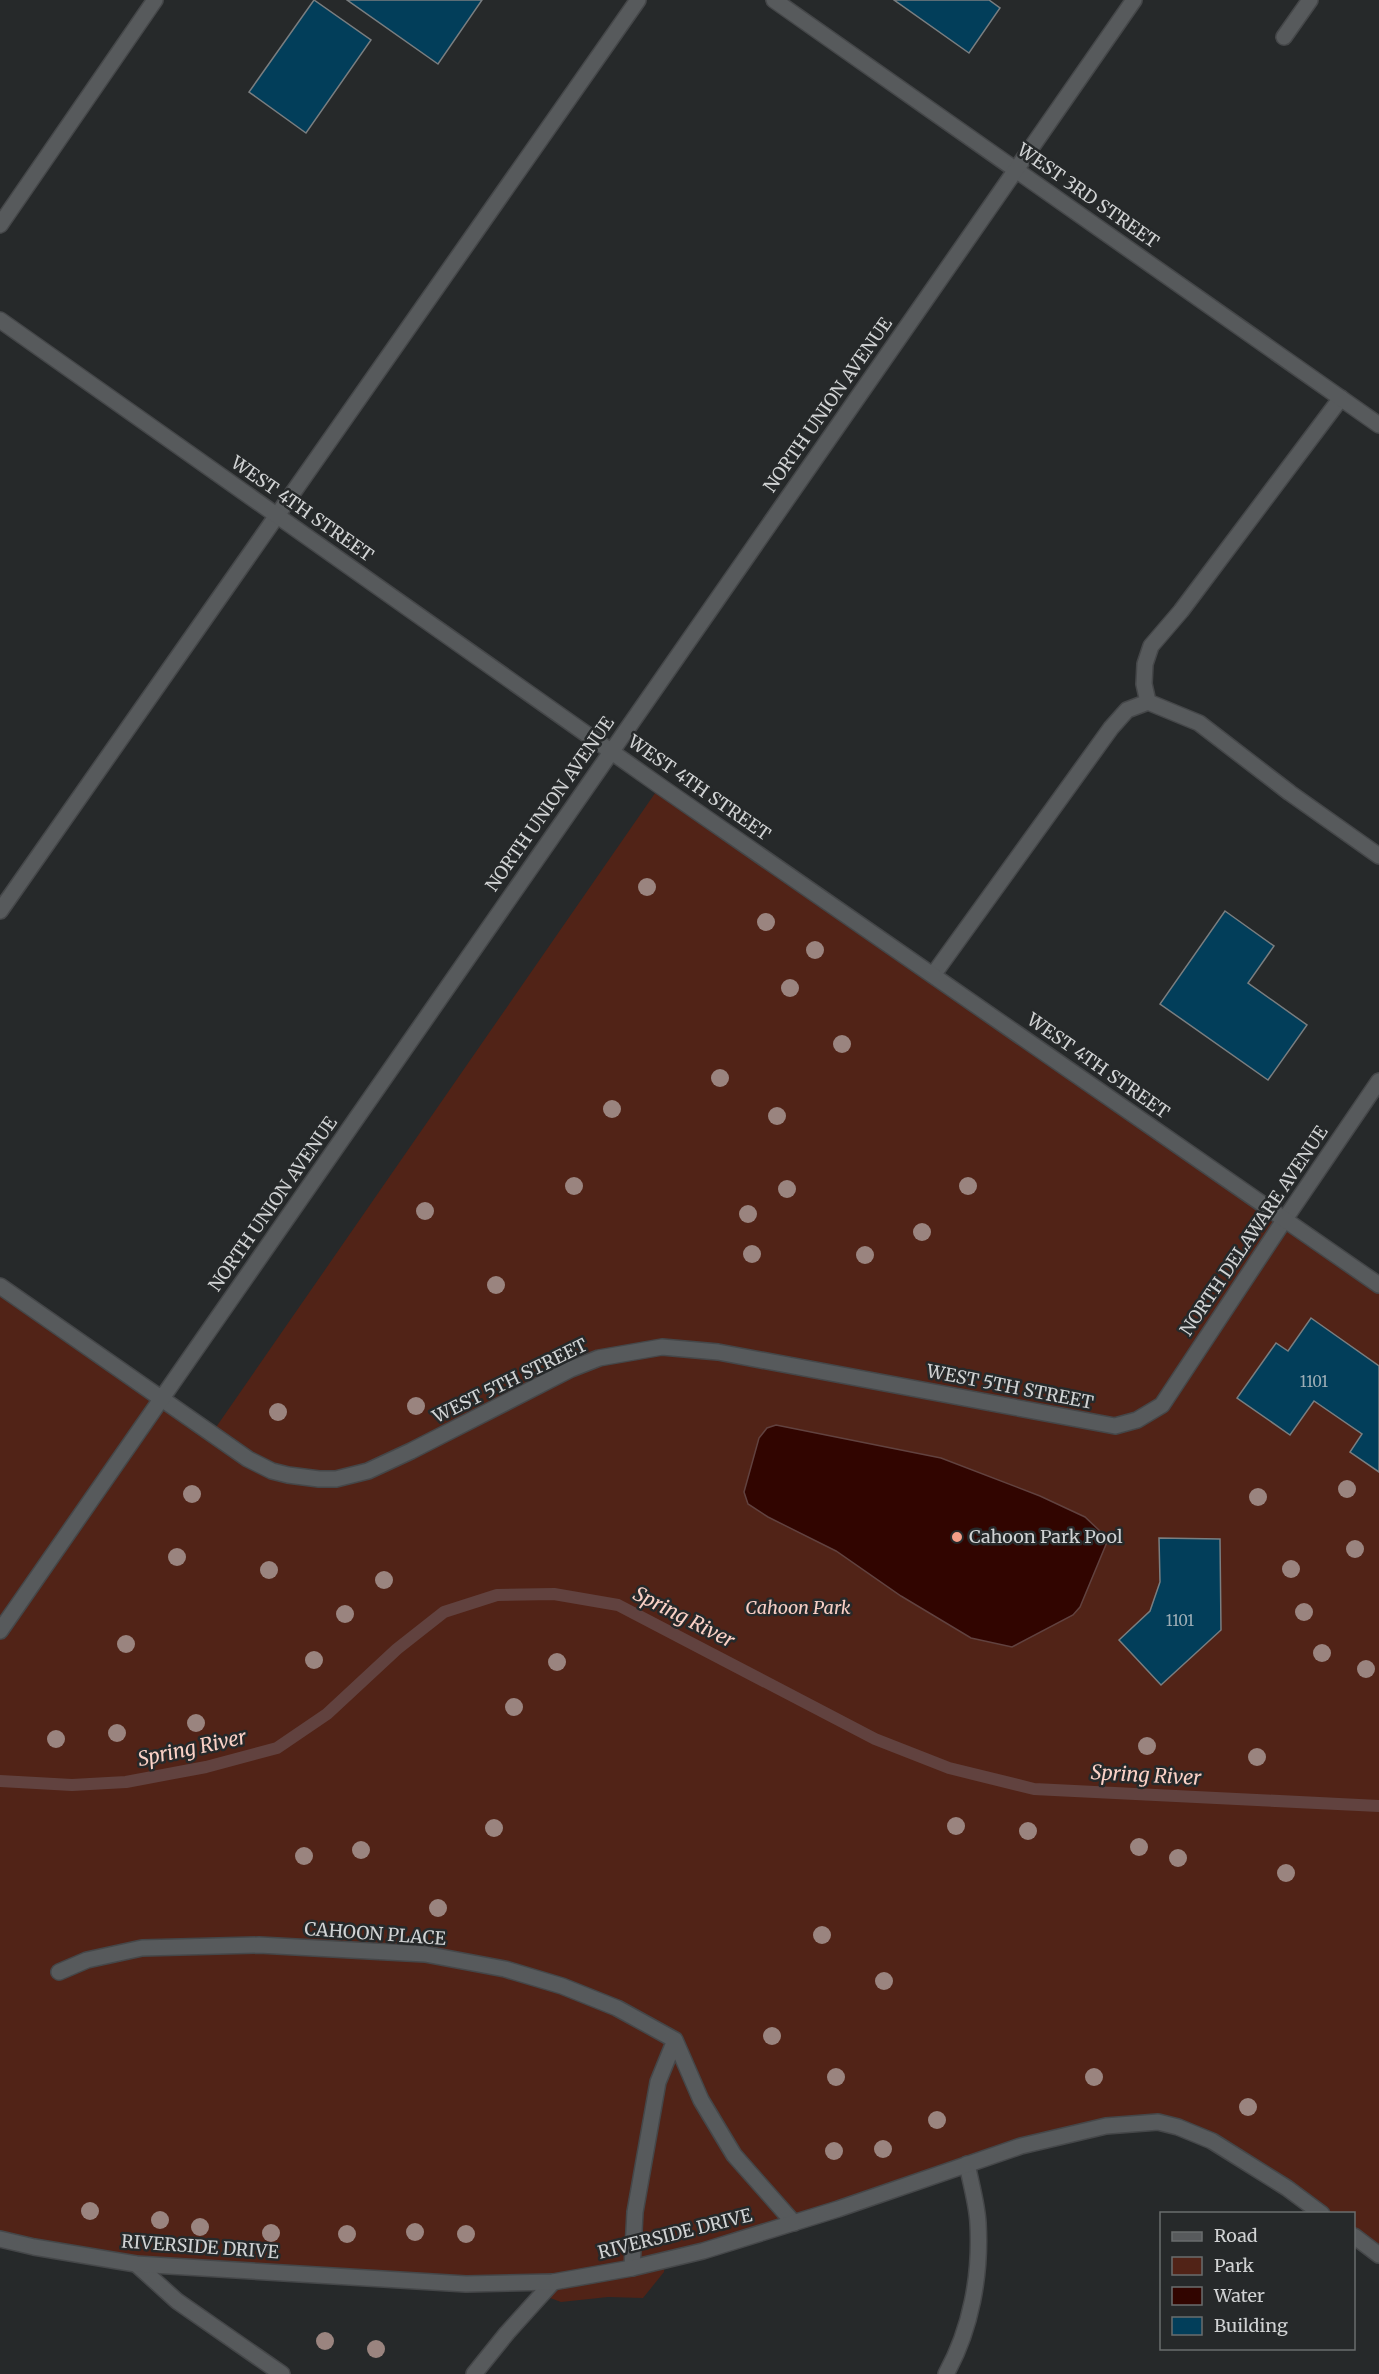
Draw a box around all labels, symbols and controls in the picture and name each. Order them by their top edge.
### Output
street label: WEST 3RD STREET [1012,137,1164,253]
street label: NORTH UNION AVENUE [758,312,897,497]
street label: WEST 4TH STREET [226,450,378,567]
street label: NORTH UNION AVENUE [480,711,619,896]
street label: WEST 4TH STREET [623,729,775,846]
street label: WEST 4TH STREET [1022,1007,1174,1124]
street label: NORTH UNION AVENUE [203,1111,342,1296]
street label: NORTH DELAWARE AVENUE [1175,1121,1333,1340]
street label: WEST 5TH STREET [428,1333,591,1428]
street label: WEST 5TH STREET [924,1359,1096,1414]
house number: 1101 [1300,1372,1328,1391]
place label: Cahoon Park Pool [969,1525,1123,1548]
marker: Cahoon Park Pool [950,1530,964,1544]
water label: Spring River [629,1580,740,1653]
park label: Cahoon Park [745,1596,851,1619]
house number: 1101 [1166,1611,1194,1630]
water label: Spring River [135,1724,249,1771]
water label: Spring River [1090,1759,1203,1790]
street label: CAHOON PLACE [304,1917,447,1950]
street label: RIVERSIDE DRIVE [595,2203,755,2264]
legend [1160,2212,1355,2350]
text: Road [1214,2224,1258,2247]
street label: RIVERSIDE DRIVE [120,2230,280,2264]
text: Park [1214,2254,1255,2277]
text: Water [1213,2284,1265,2307]
text: Building [1214,2314,1288,2337]

